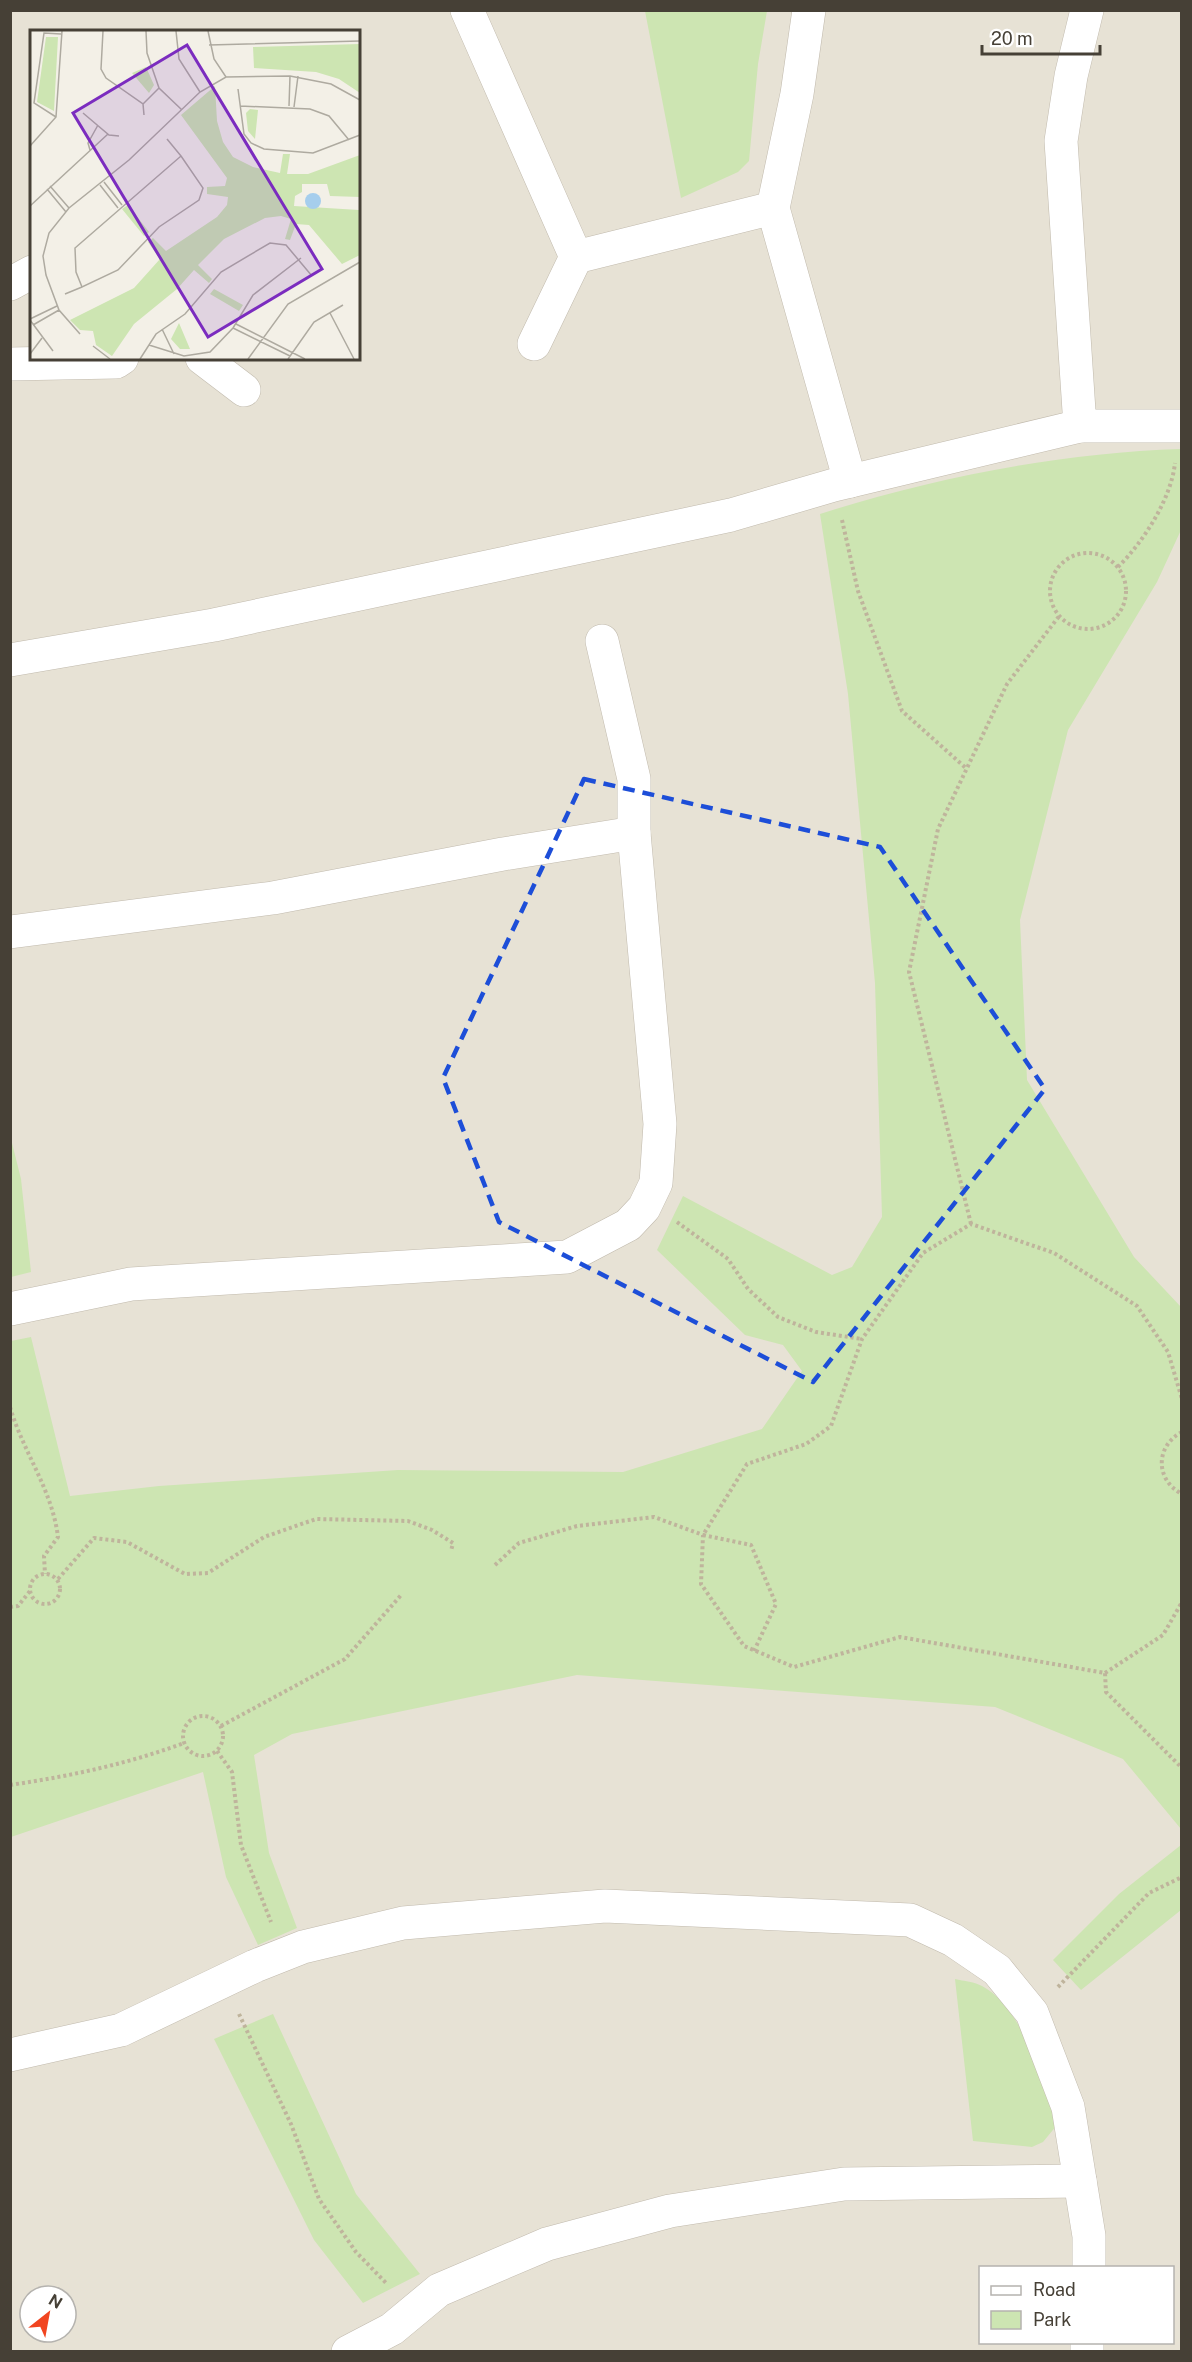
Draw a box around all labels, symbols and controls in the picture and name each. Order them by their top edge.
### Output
scale bar [982,18,1100,56]
text: 20 m [991,28,1033,49]
inset map [30,30,360,360]
legend [979,2266,1174,2344]
text: Road [1033,2279,1076,2300]
north arrow [18,2284,78,2344]
text: N [45,2290,66,2313]
text: Park [1033,2309,1071,2330]

